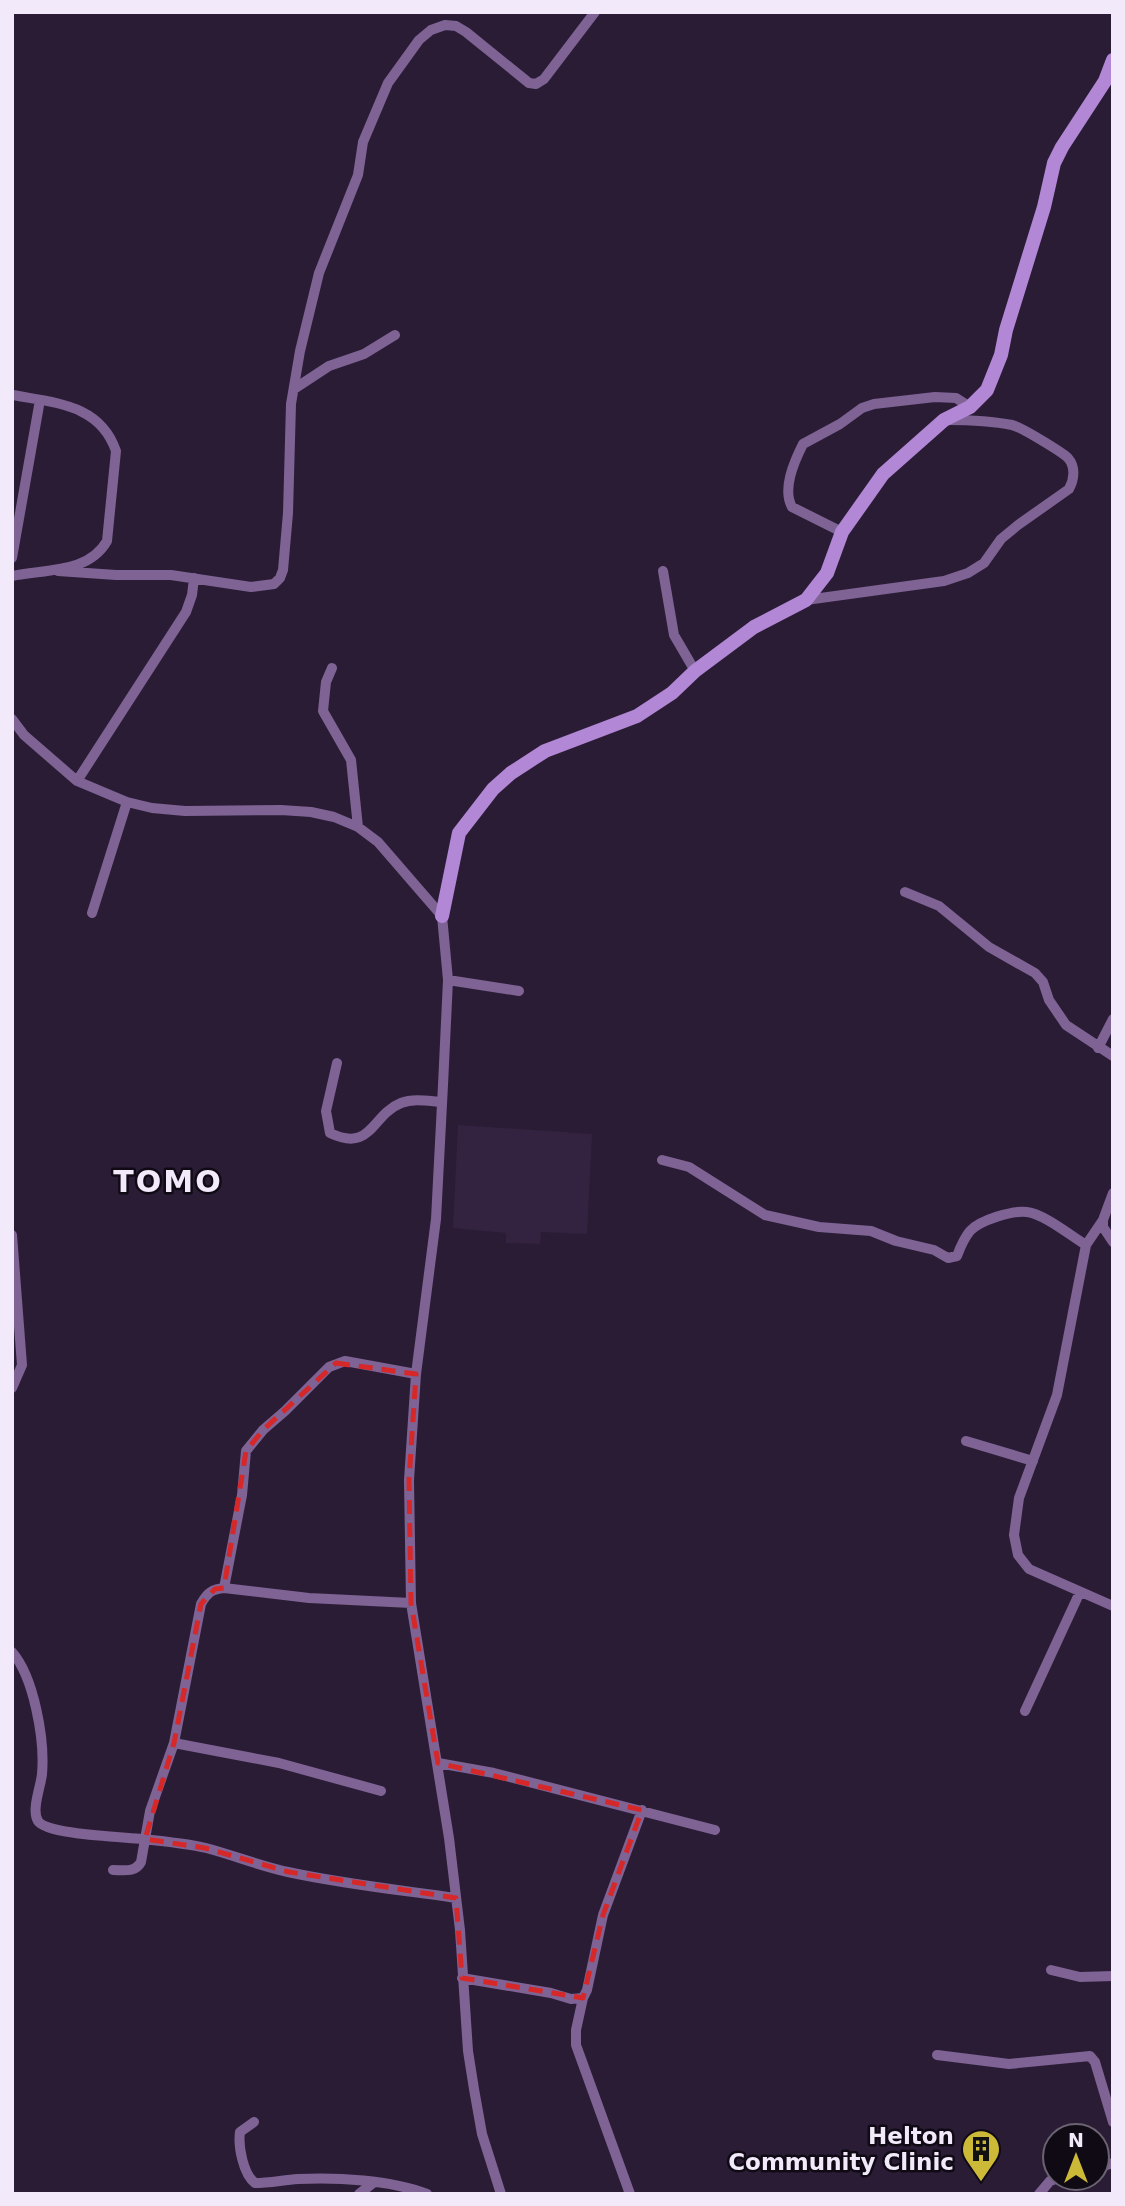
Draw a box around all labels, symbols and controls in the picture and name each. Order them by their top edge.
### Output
district label: TOMO [113,1164,223,1199]
north arrow [1041,2122,1111,2192]
place label: Helton Community Clinic [728,2123,954,2175]
building icon: Helton Community Clinic [960,2128,1002,2183]
text: N [1068,2129,1084,2151]

